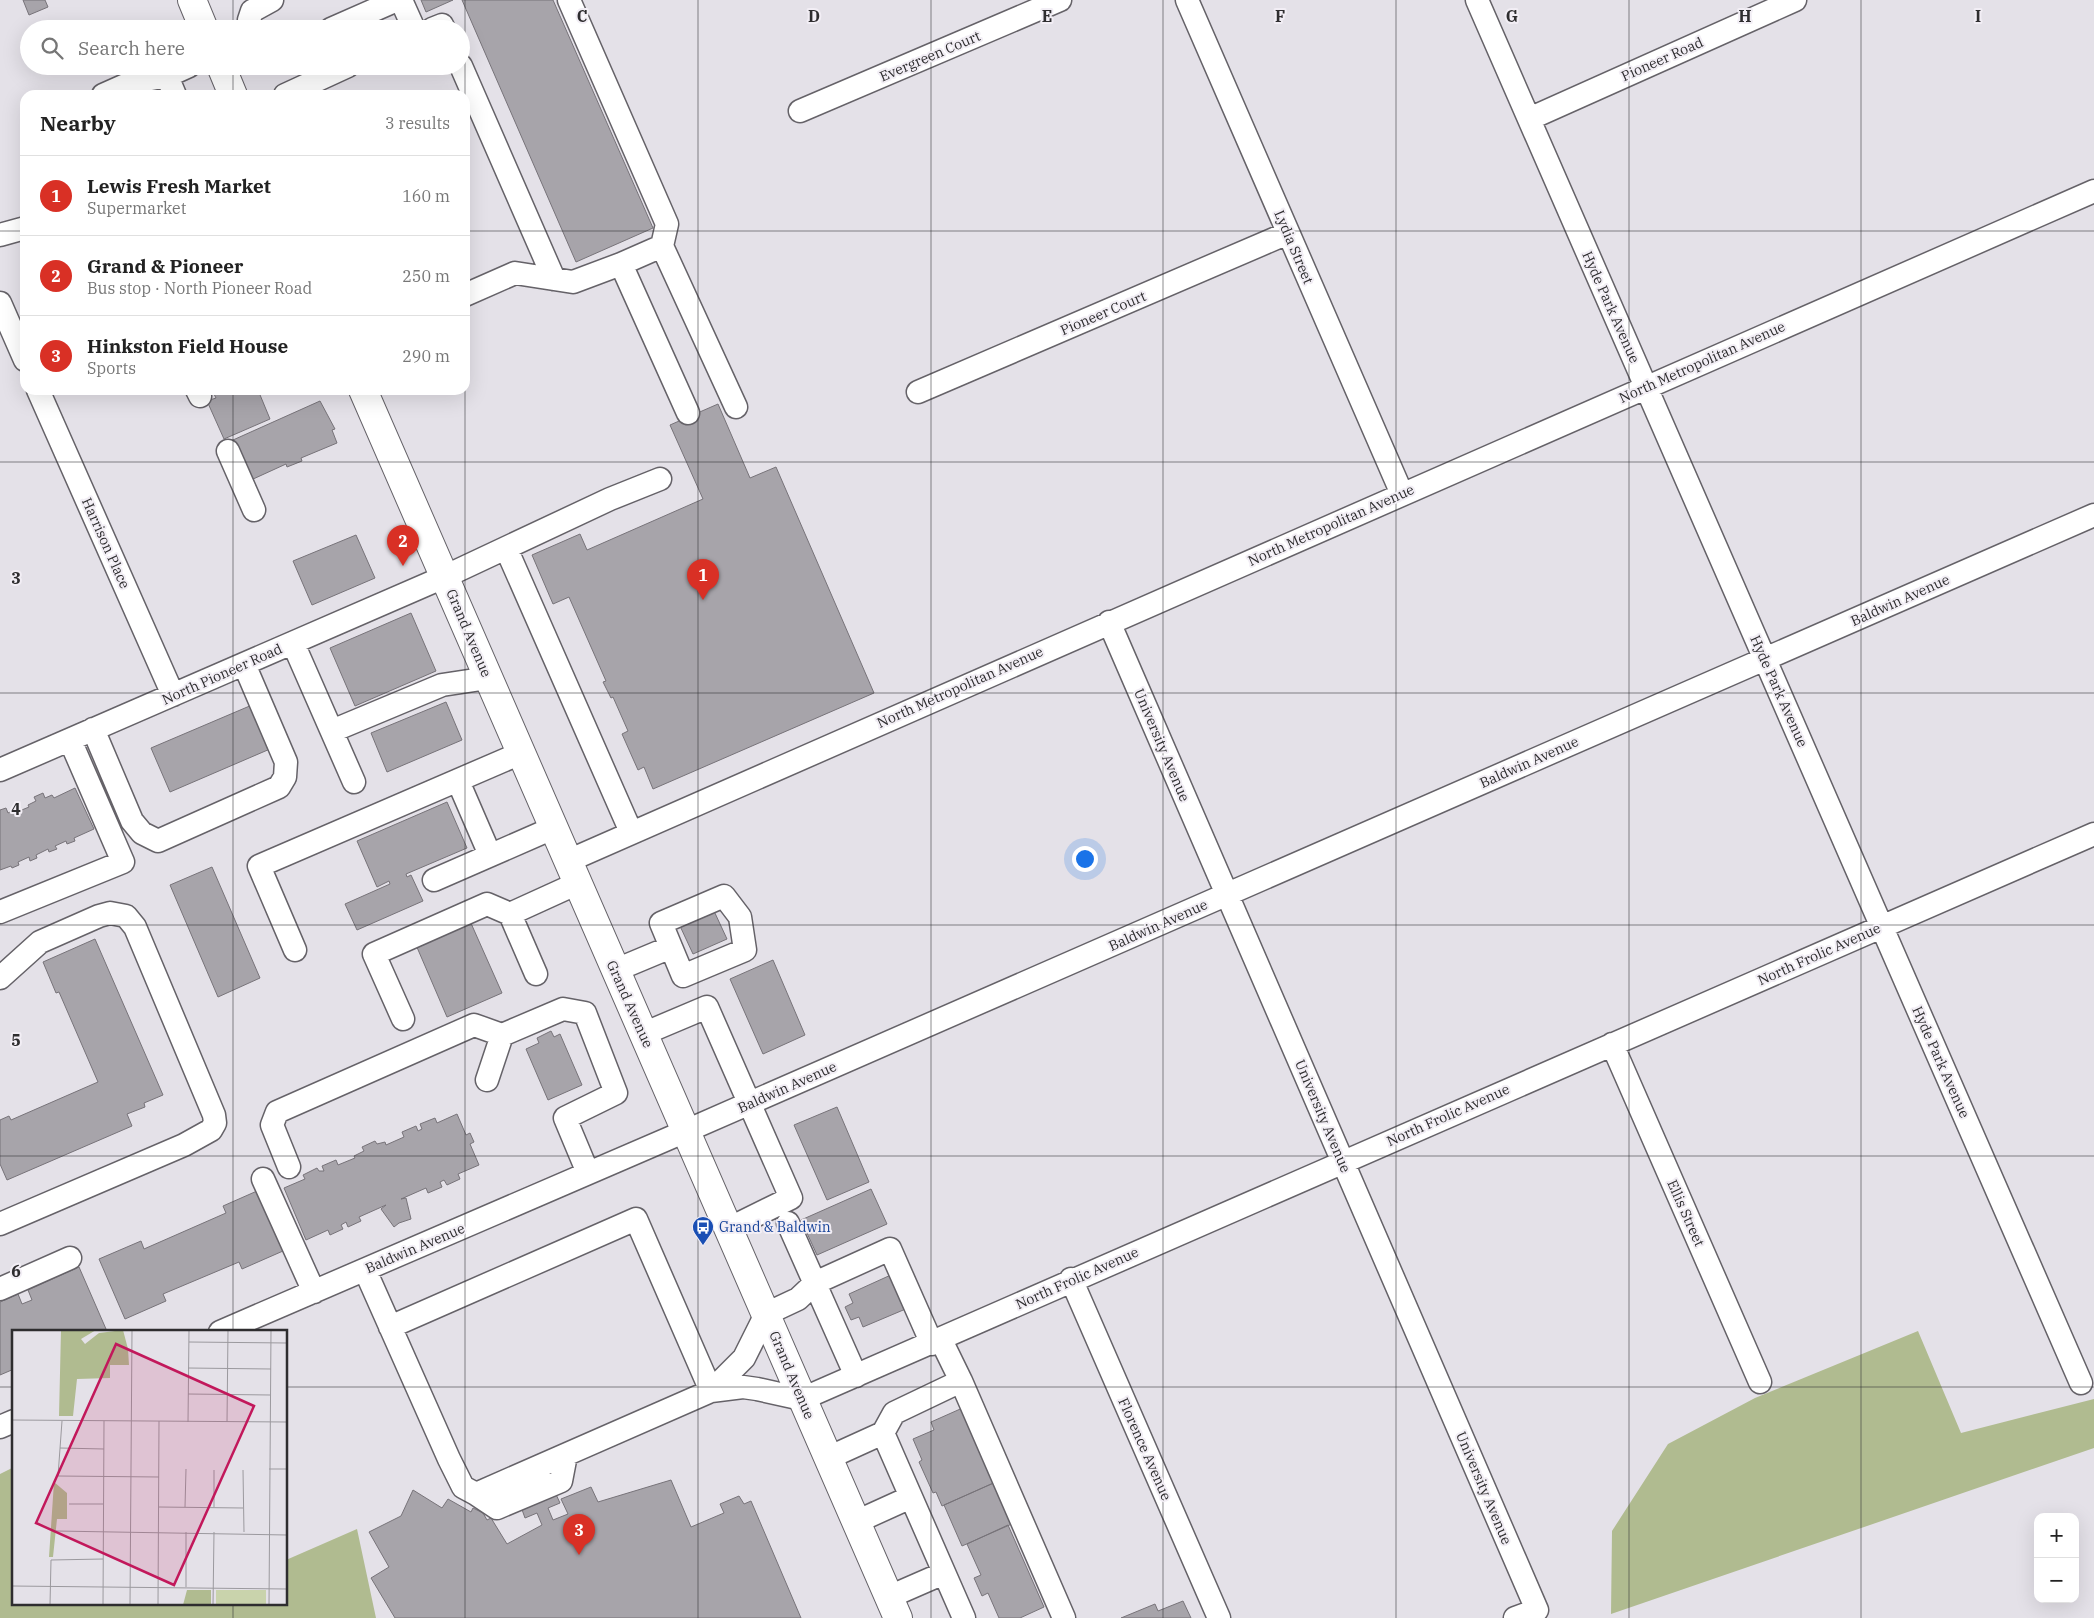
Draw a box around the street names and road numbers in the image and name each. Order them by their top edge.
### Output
street label: Evergreen Court [877,27,983,85]
street label: Pioneer Road [1618,33,1706,85]
street label: Lydia Street [1270,207,1318,287]
street label: Hyde Park Avenue [1578,248,1644,366]
street label: Pioneer Court [1057,287,1149,339]
street label: North Metropolitan Avenue [1616,317,1788,407]
street label: North Metropolitan Avenue [1245,480,1417,570]
street label: Harrison Place [78,495,134,591]
street label: Baldwin Avenue [1848,570,1952,630]
street label: Grand Avenue [442,586,496,680]
street label: Hyde Park Avenue [1746,632,1812,750]
street label: North Pioneer Road [159,639,285,709]
street label: North Metropolitan Avenue [874,642,1046,732]
street label: University Avenue [1130,686,1194,804]
street label: Baldwin Avenue [1477,732,1581,792]
street label: Baldwin Avenue [1106,895,1210,955]
street label: North Frolic Avenue [1755,919,1883,989]
street label: Grand Avenue [603,957,657,1051]
street label: Hyde Park Avenue [1908,1003,1974,1121]
street label: Baldwin Avenue [735,1057,839,1117]
street label: University Avenue [1291,1057,1355,1175]
street label: North Frolic Avenue [1384,1080,1512,1150]
street label: Ellis Street [1663,1177,1709,1249]
street label: Baldwin Avenue [362,1219,468,1277]
street label: North Frolic Avenue [1013,1243,1141,1313]
street label: Grand Avenue [765,1328,819,1422]
street label: Florence Avenue [1114,1395,1176,1503]
street label: University Avenue [1452,1429,1516,1547]

